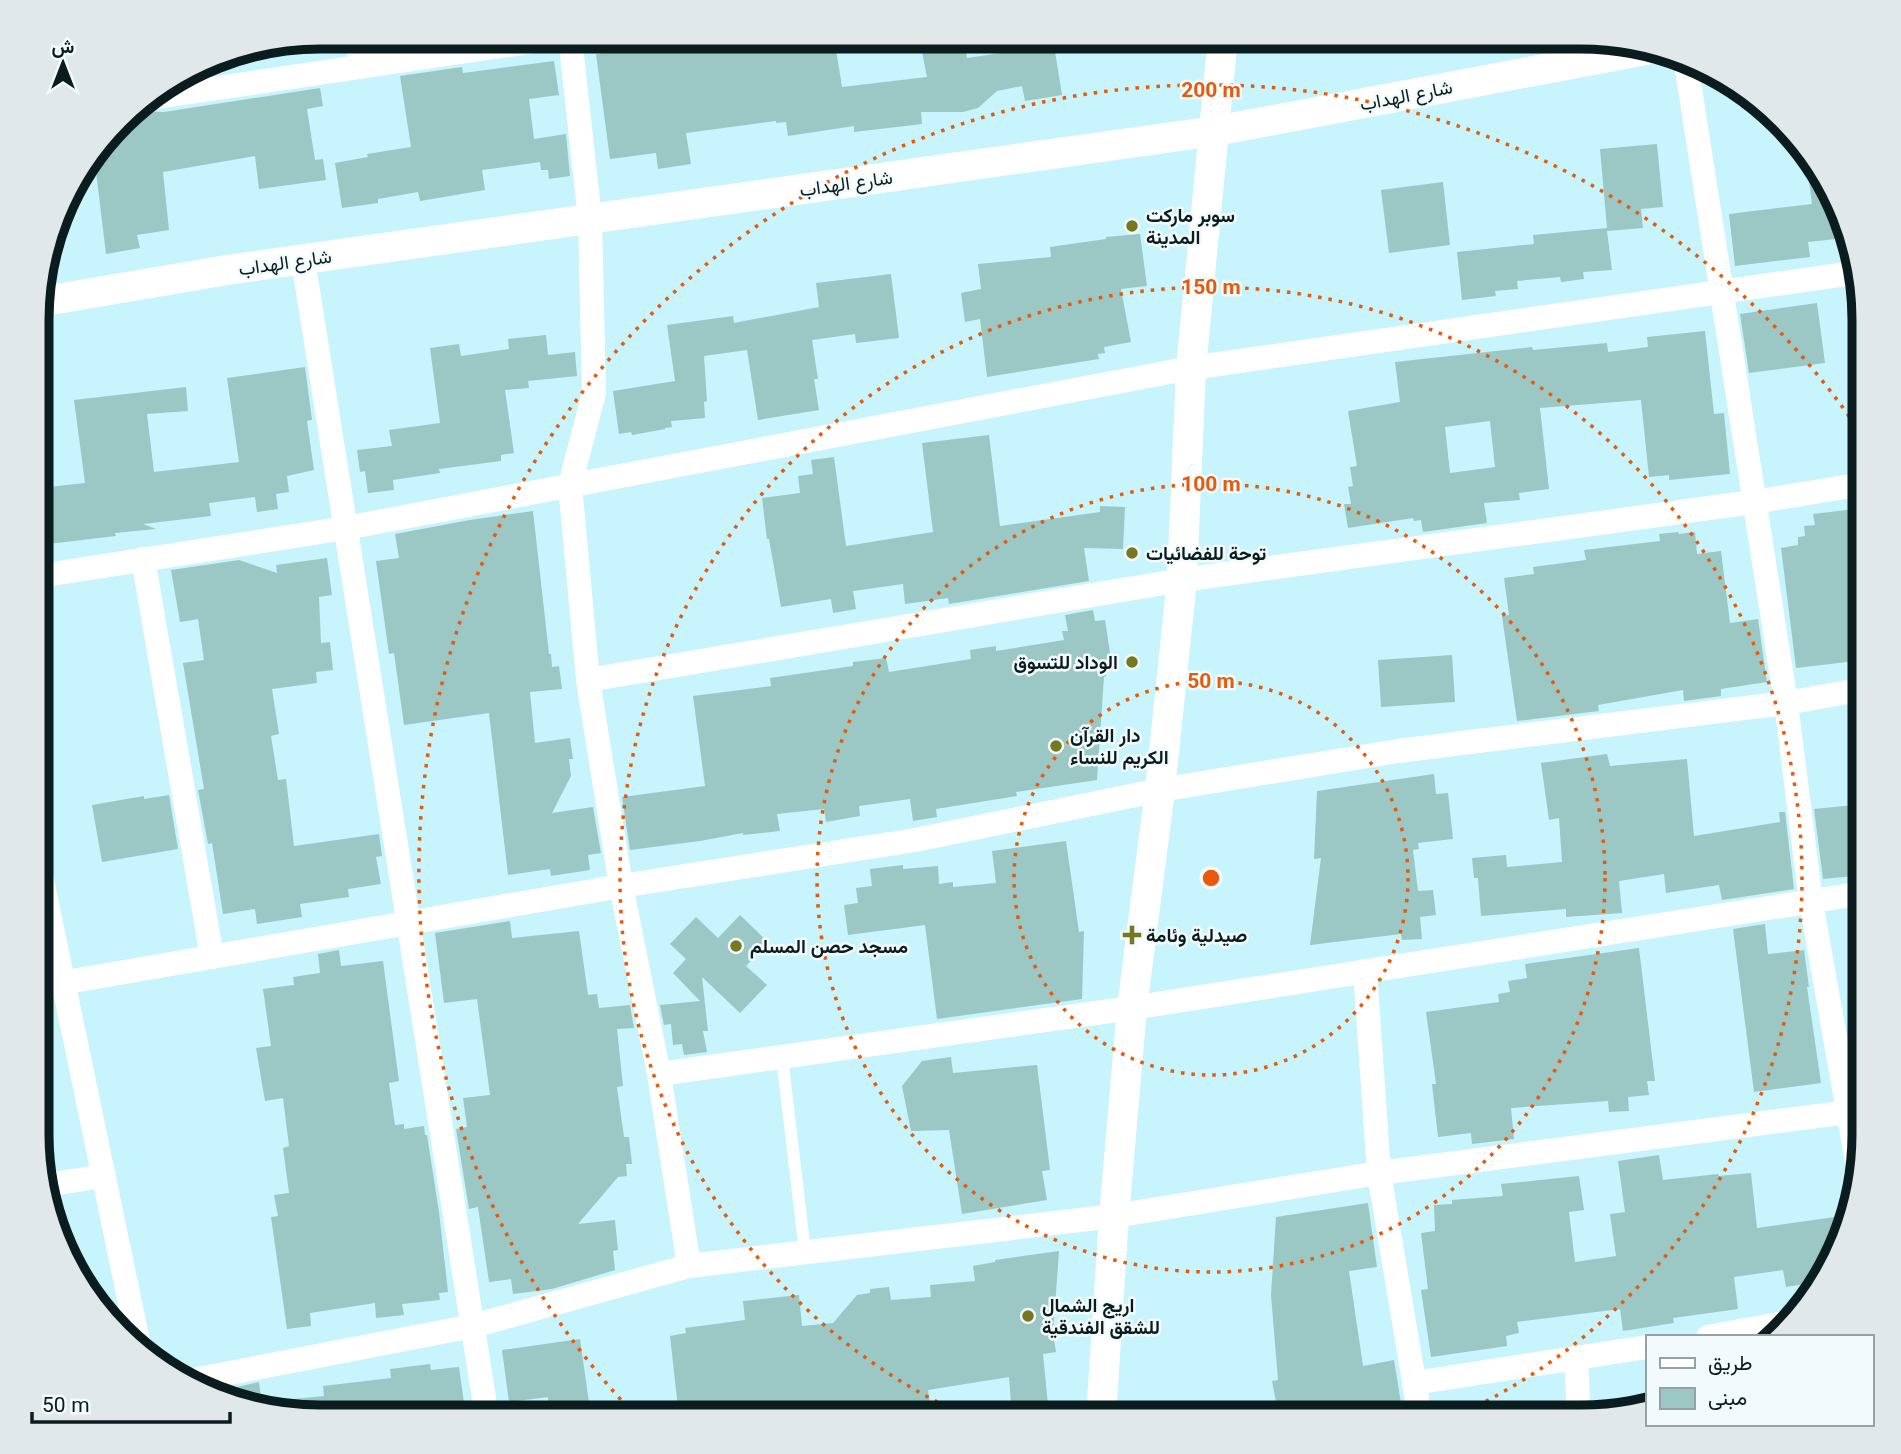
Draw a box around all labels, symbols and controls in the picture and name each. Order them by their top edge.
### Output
north arrow [28,28,98,98]
text: ش [52,34,75,63]
street label: شارع الهداب [1358,74,1455,121]
text: 200 m [1181,75,1241,108]
street label: شارع الهداب [798,165,895,206]
place label: سوبر ماركت المدينة [1146,203,1235,254]
marker: سوبر ماركت المدينة [1124,218,1140,234]
street label: شارع الهداب [237,244,334,285]
text: 150 m [1181,272,1241,305]
text: 100 m [1181,469,1241,502]
place label: توحة للفضائيات [1146,541,1266,570]
marker: توحة للفضائيات [1124,545,1140,561]
place label: الوداد للتسوق [1013,650,1118,679]
marker: الوداد للتسوق [1124,654,1140,670]
text: 50 m [1187,666,1235,699]
place label: دار القرآن الكريم للنساء [1070,723,1169,774]
marker: دار القرآن الكريم للنساء [1048,738,1064,754]
centre of rings [1199,866,1223,890]
place label: صيدلية وئامة [1146,923,1247,952]
marker: صيدلية وئامة [1124,927,1140,943]
place label: مسجد حصن المسلم [750,934,908,963]
marker: مسجد حصن المسلم [728,938,744,954]
place label: اريج الشمال للشقق الفندقية [1042,1293,1160,1344]
marker: اريج الشمال للشقق الفندقية [1020,1308,1036,1324]
legend [1646,1335,1873,1426]
text: طريق [1708,1348,1753,1381]
scale bar [32,1380,229,1424]
text: مبنى [1708,1383,1747,1416]
text: 50 m [42,1390,90,1423]

